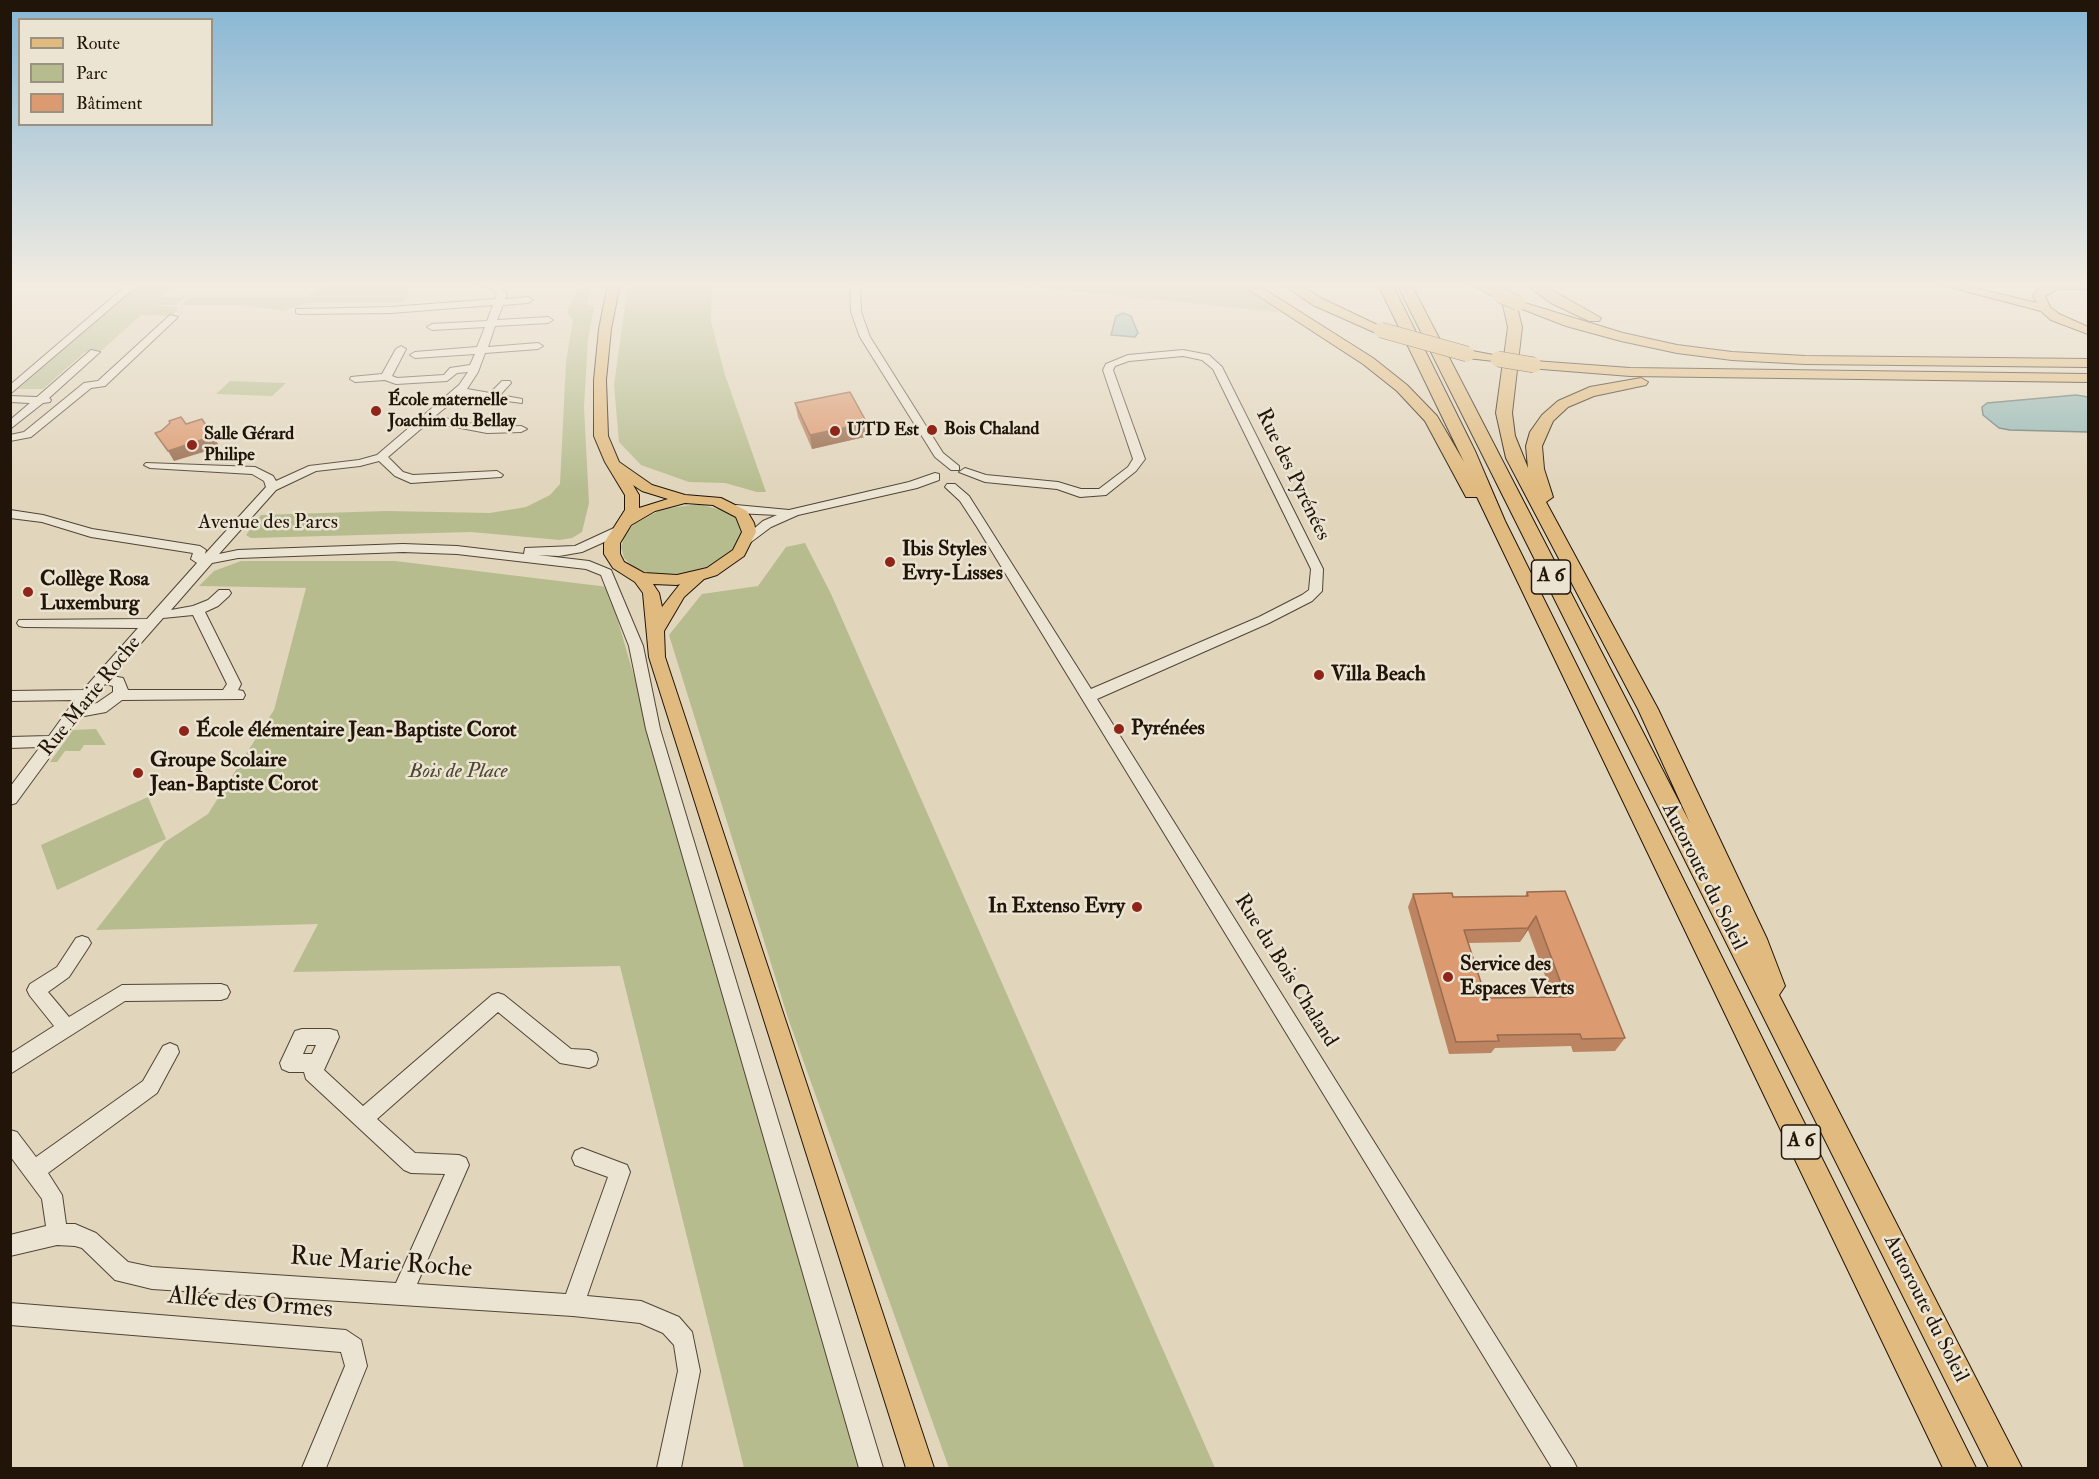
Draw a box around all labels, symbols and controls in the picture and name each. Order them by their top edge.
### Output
legend [18,18,213,126]
text: Route [76,32,120,55]
text: Parc [76,62,107,85]
text: Bâtiment [76,92,142,115]
place label: École maternelle Joachim du Bellay [388,390,516,432]
marker: École maternelle Joachim du Bellay [369,404,383,418]
street label: Rue des Pyrénées [1249,405,1335,545]
place label: Bois Chaland [944,419,1039,441]
place label: UTD Est [847,420,919,442]
marker: Bois Chaland [925,423,939,437]
place label: Salle Gérard Philipe [204,424,294,466]
marker: UTD Est [828,424,842,438]
marker: Salle Gérard Philipe [185,438,199,452]
street label: Avenue des Parcs [198,510,338,536]
place label: Ibis Styles Evry-Lisses [902,537,1003,587]
marker: Ibis Styles Evry-Lisses [883,555,897,569]
road number: A 6 [1532,560,1570,594]
place label: Collège Rosa Luxemburg [40,567,149,617]
marker: Collège Rosa Luxemburg [21,585,35,599]
street label: Rue Marie Roche [35,632,147,762]
place label: Villa Beach [1331,662,1426,688]
marker: Villa Beach [1312,668,1326,682]
place label: Pyrénées [1131,716,1205,742]
place label: École élémentaire Jean-Baptiste Corot [196,718,517,744]
marker: Pyrénées [1112,722,1126,736]
marker: École élémentaire Jean-Baptiste Corot [177,724,191,738]
place label: Groupe Scolaire Jean-Baptiste Corot [150,748,318,798]
park label: Bois de Place [409,759,507,785]
marker: Groupe Scolaire Jean-Baptiste Corot [131,766,145,780]
street label: Autoroute du Soleil [1655,799,1751,955]
street label: Rue du Bois Chaland [1228,890,1342,1052]
place label: In Extenso Evry [988,894,1125,920]
marker: In Extenso Evry [1130,900,1144,914]
place label: Service des Espaces Verts [1460,952,1574,1002]
marker: Service des Espaces Verts [1441,970,1455,984]
road number: A 6 [1782,1125,1820,1159]
street label: Autoroute du Soleil [1877,1231,1973,1387]
street label: Rue Marie Roche [289,1242,473,1286]
street label: Allée des Ormes [166,1281,334,1327]

